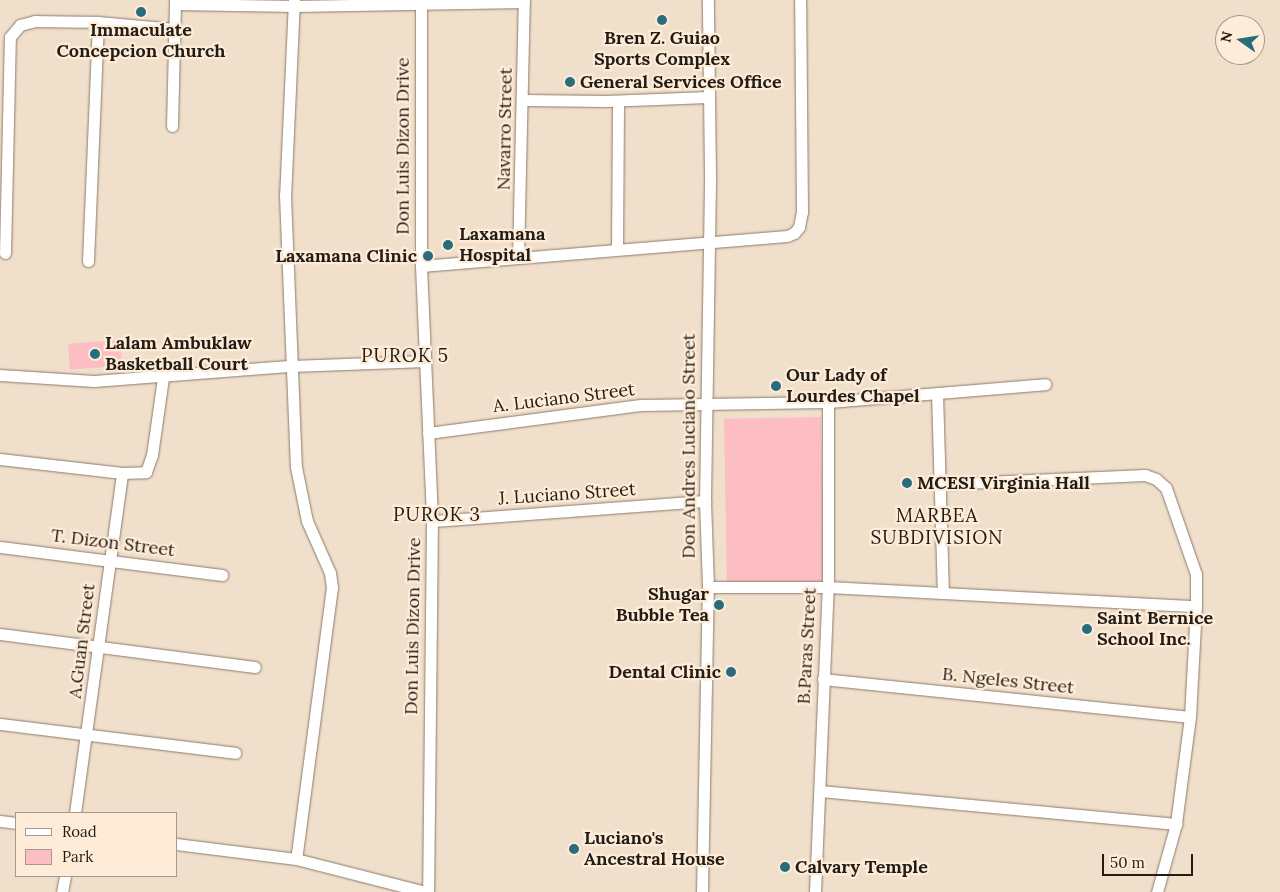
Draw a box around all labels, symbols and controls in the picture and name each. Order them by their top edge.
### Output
marker: Immaculate Concepcion Church [135,6,147,18]
marker: Bren Z. Guiao Sports Complex [656,14,668,26]
north arrow [1215,15,1265,65]
place label: Immaculate Concepcion Church [56,20,226,62]
place label: Bren Z. Guiao Sports Complex [594,28,730,70]
text: N [1216,30,1236,44]
street label: Don Luis Dizon Drive [392,57,414,235]
street label: Navarro Street [493,67,517,191]
place label: General Services Office [580,71,782,93]
marker: General Services Office [564,76,576,88]
place label: Laxamana Hospital [459,224,546,266]
marker: Laxamana Hospital [441,238,455,252]
place label: Laxamana Clinic [275,245,417,267]
marker: Laxamana Clinic [421,249,435,263]
place label: Lalam Ambuklaw Basketball Court [105,333,252,376]
street label: Don Andres Luciano Street [678,333,700,559]
district label: PUROK 5 [360,345,450,367]
marker: Lalam Ambuklaw Basketball Court [89,348,101,360]
place label: Our Lady of Lourdes Chapel [786,365,920,408]
street label: A. Luciano Street [492,379,636,417]
marker: Our Lady of Lourdes Chapel [770,380,782,392]
place label: MCESI Virginia Hall [917,472,1090,494]
marker: MCESI Virginia Hall [901,477,913,489]
street label: J. Luciano Street [498,478,636,510]
district label: PUROK 3 [392,504,482,526]
district label: MARBEA SUBDIVISION [869,505,1005,549]
street label: T. Dizon Street [50,525,176,561]
street label: Don Luis Dizon Drive [401,537,425,715]
street label: A.Guan Street [64,582,100,700]
place label: Shugar Bubble Tea [616,584,709,626]
street label: B.Paras Street [793,587,821,705]
marker: Shugar Bubble Tea [713,599,725,611]
place label: Saint Bernice School Inc. [1097,608,1213,650]
marker: Saint Bernice School Inc. [1081,623,1093,635]
place label: Dental Clinic [608,661,721,683]
street label: B. Ngeles Street [941,663,1075,699]
marker: Dental Clinic [725,666,737,678]
legend [15,812,178,877]
text: Road [62,822,97,841]
place label: Luciano's Ancestral House [584,828,725,871]
marker: Luciano's Ancestral House [568,843,580,855]
scale bar [1105,844,1196,876]
text: Park [62,847,93,866]
text: 50 m [1110,853,1145,872]
place label: Calvary Temple [795,856,928,878]
marker: Calvary Temple [779,861,791,873]

